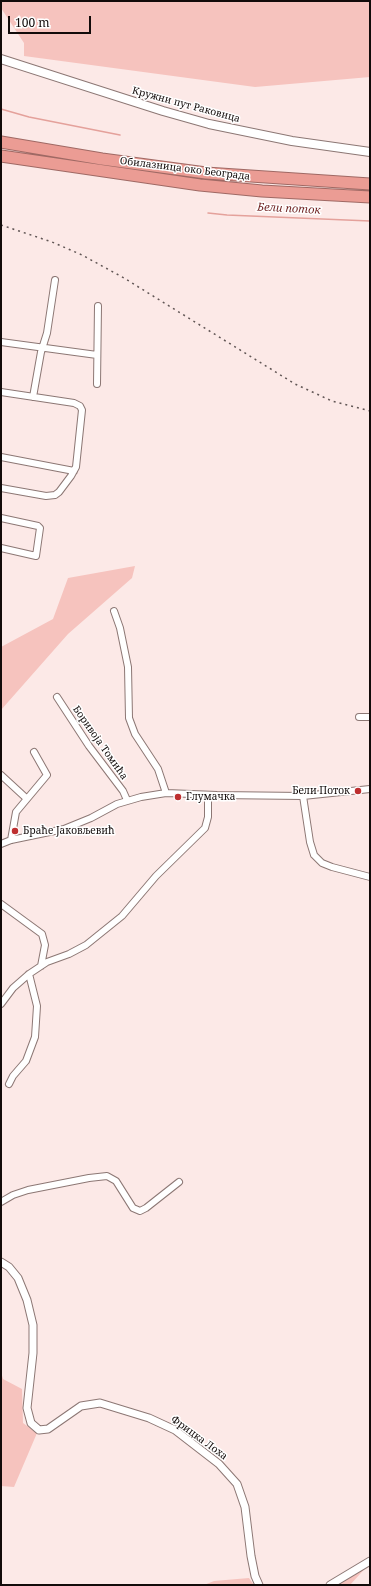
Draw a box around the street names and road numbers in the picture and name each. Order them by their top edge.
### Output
street label: Кружни пут Раковица [131,85,241,125]
street label: Обилазница око Београда [119,155,251,183]
street label: Боривоја Томића [70,704,130,782]
street label: Фрицка Лоха [168,1413,230,1463]

